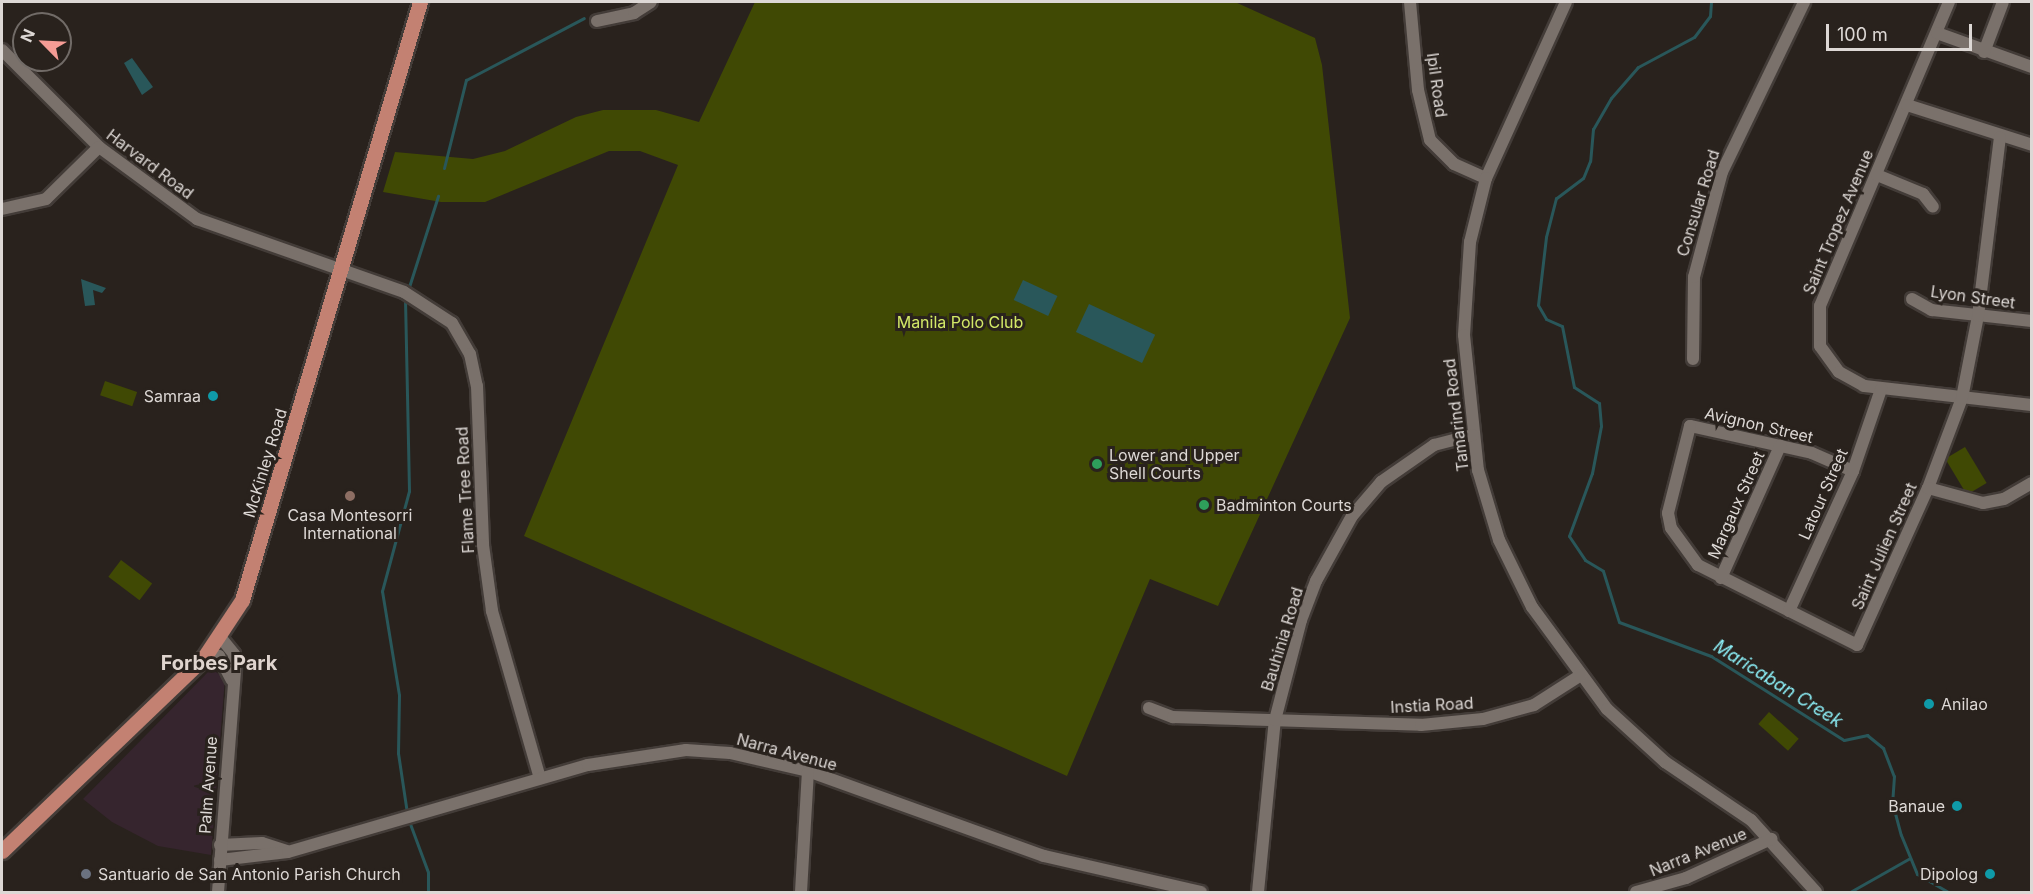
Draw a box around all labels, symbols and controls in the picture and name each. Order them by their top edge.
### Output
north arrow [12,12,72,72]
scale bar [1829,12,1974,50]
text: 100 m [1837,24,1888,45]
text: N [16,26,39,45]
street label: Ipil Road [1423,52,1451,118]
street label: Harvard Road [103,125,197,203]
street label: Consular Road [1673,147,1723,259]
street label: Saint Tropez Avenue [1799,147,1877,297]
street label: Lyon Street [1929,282,2017,312]
park label: Manila Polo Club [897,312,1023,332]
street label: Tamarind Road [1440,357,1472,473]
place label: Samraa [144,386,201,406]
marker: Samraa [206,389,220,403]
street label: Avignon Street [1703,403,1815,447]
street label: McKinley Road [239,406,291,520]
street label: Flame Tree Road [452,426,478,554]
place label: Lower and Upper Shell Courts [1109,445,1240,483]
street label: Latour Street [1794,445,1852,543]
street label: Margaux Street [1704,448,1768,562]
marker: Lower and Upper Shell Courts [1090,457,1104,471]
street label: Saint Julien Street [1847,479,1921,613]
marker: Casa Montesorri International [343,489,357,503]
place label: Badminton Courts [1216,495,1352,515]
marker: Badminton Courts [1197,498,1211,512]
place label: Casa Montesorri International [288,505,412,543]
street label: Bauhinia Road [1257,585,1307,693]
water label: Maricaban Creek [1709,636,1847,732]
district label: Forbes Park [161,651,277,675]
street label: Instia Road [1390,693,1474,717]
place label: Anilao [1941,694,1988,714]
marker: Anilao [1922,697,1936,711]
street label: Narra Avenue [735,729,839,775]
street label: Palm Avenue [195,736,221,834]
place label: Banaue [1888,796,1945,816]
marker: Banaue [1950,799,1964,813]
street label: Narra Avenue [1647,824,1749,880]
place label: Santuario de San Antonio Parish Church [98,864,401,884]
place label: Dipolog [1920,864,1978,884]
marker: Santuario de San Antonio Parish Church [79,867,93,881]
marker: Dipolog [1983,867,1997,881]

